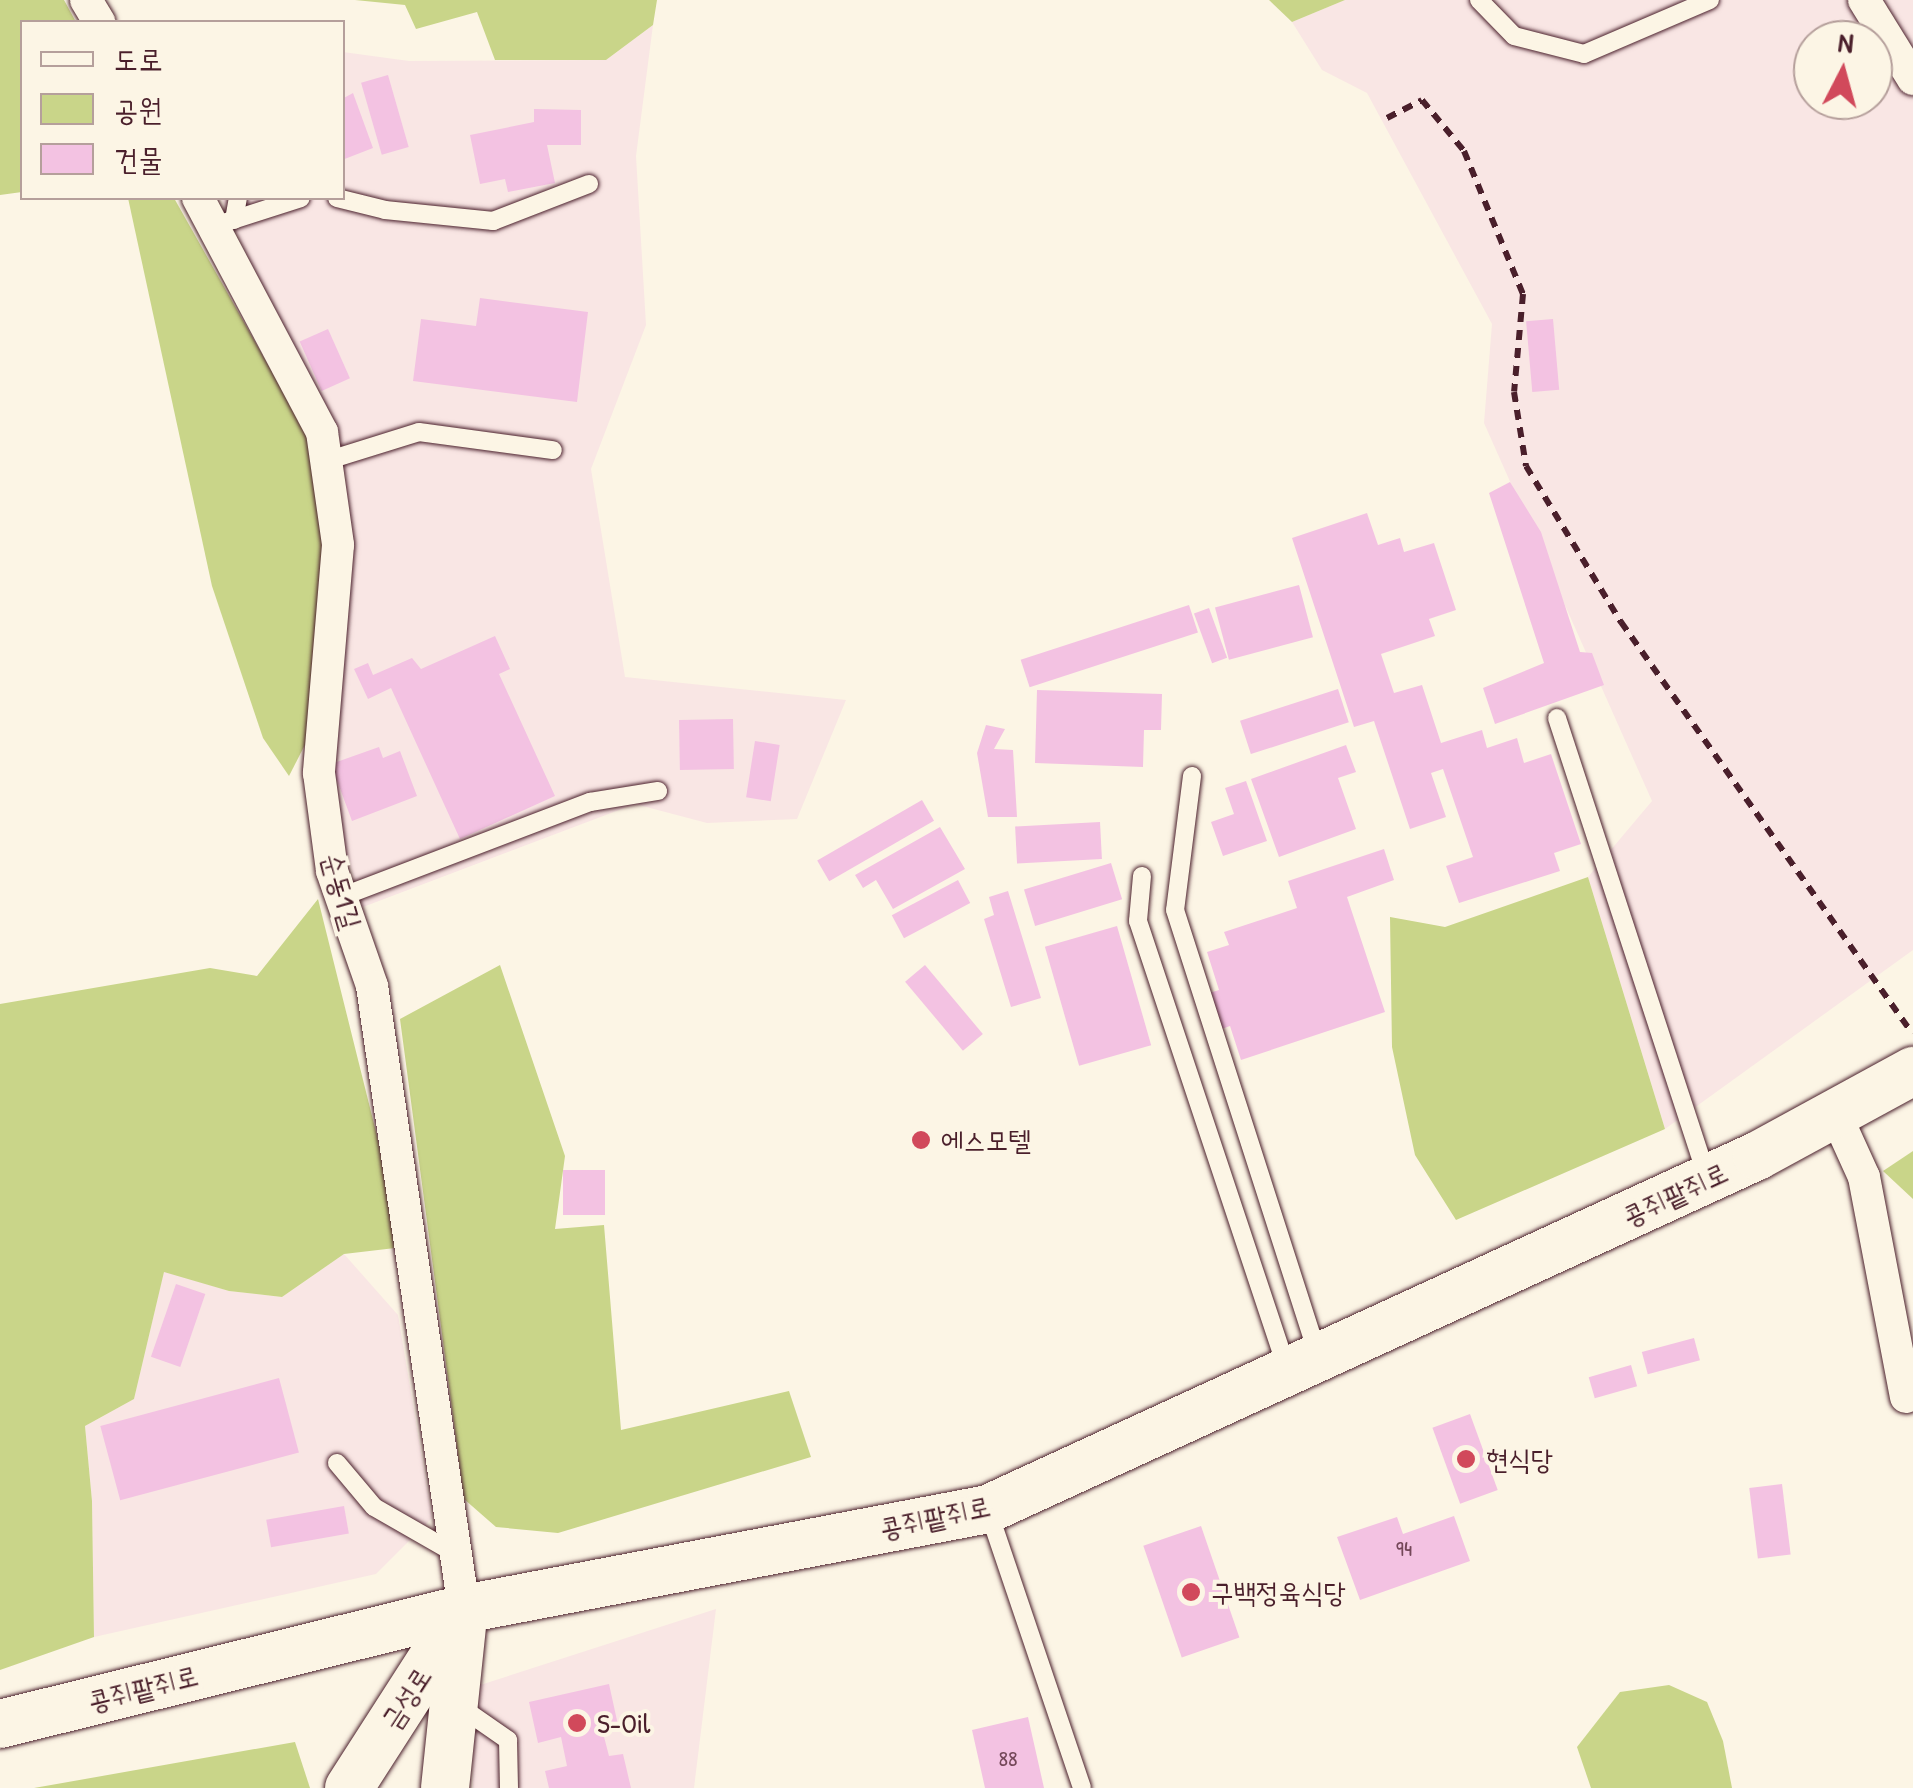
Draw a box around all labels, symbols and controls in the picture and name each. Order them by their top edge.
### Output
legend [20,20,345,200]
north arrow [1793,20,1893,120]
text: N [1837,22,1855,62]
text: 도로 [114,39,162,79]
text: 공원 [114,89,162,129]
text: 건물 [114,139,162,179]
street label: 순동1길 [315,849,369,933]
place label: 에스모텔 [941,1123,1031,1157]
marker: 에스모텔 [910,1129,932,1151]
street label: 콩쥐팥쥐로 [1617,1155,1733,1233]
place label: 현식당 [1486,1442,1554,1476]
marker: 현식당 [1455,1448,1477,1470]
street label: 콩쥐팥쥐로 [876,1489,994,1545]
house number: 94 [1396,1536,1412,1562]
place label: 구백정육식당 [1211,1575,1346,1609]
marker: 구백정육식당 [1180,1581,1202,1603]
street label: 콩쥐팥쥐로 [84,1658,202,1718]
street label: 금성로 [374,1661,438,1735]
place label: S-Oil [597,1706,650,1740]
marker: S-Oil [566,1712,588,1734]
house number: 88 [998,1746,1018,1772]

